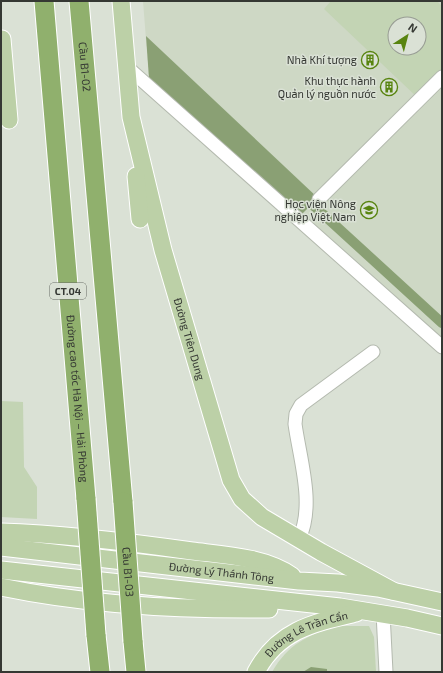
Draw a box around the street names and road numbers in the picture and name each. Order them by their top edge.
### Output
street label: Cầu B1-02 [77,41,94,92]
road number: CT.04 [50,283,86,299]
street label: Đường Tiên Dung [171,296,208,381]
street label: Đường cao tốc Hà Nội – Hải Phòng [64,314,92,483]
street label: Cầu B1-03 [120,546,137,597]
street label: Đường Lý Thánh Tông [168,559,275,584]
street label: Đường Lê Trần Cẩn [261,608,349,659]

